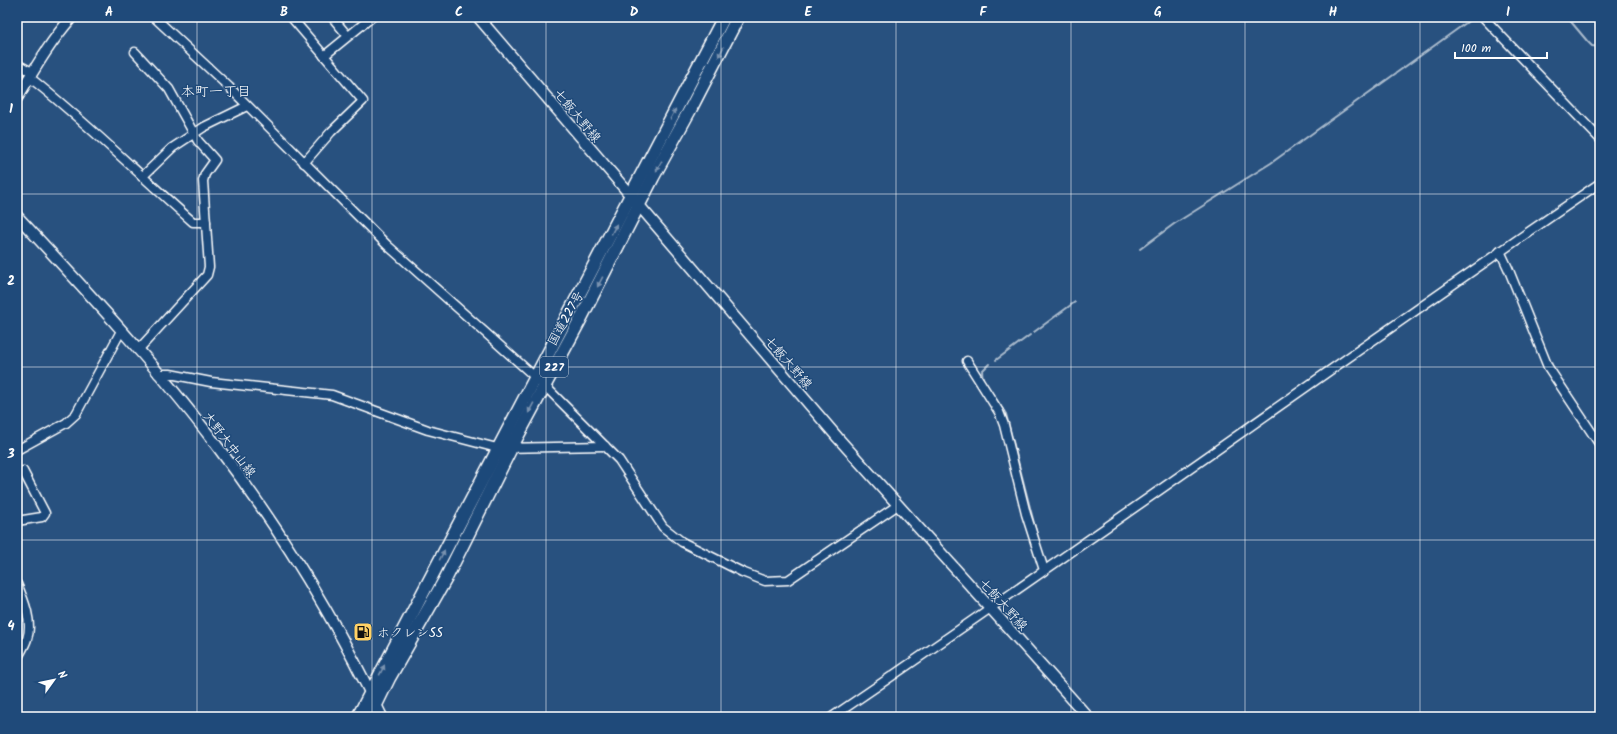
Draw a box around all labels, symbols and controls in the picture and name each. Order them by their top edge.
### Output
text: A [105,2,113,23]
text: B [280,2,288,23]
text: C [455,2,463,23]
text: D [630,2,639,23]
text: E [804,2,812,23]
text: F [979,2,987,23]
text: G [1154,2,1162,23]
text: H [1329,2,1338,23]
text: I [1506,2,1510,23]
scale bar [1455,34,1547,60]
text: 100 m [1461,39,1492,58]
one-way arrow [717,46,724,57]
district label: 本町一丁目 [181,81,251,103]
street label: 七飯大野線 [548,84,606,148]
text: 1 [9,99,13,120]
one-way arrow [670,108,676,119]
one-way arrow [656,160,662,172]
one-way arrow [610,223,617,235]
text: 2 [7,271,15,292]
one-way arrow [597,276,603,288]
street label: 国道227号 [543,287,590,350]
street label: 七飯大野線 [759,332,818,395]
road number: 227 [540,357,568,377]
one-way arrow [528,403,535,414]
street label: 大野大中山線 [197,407,261,483]
text: 3 [6,444,15,465]
one-way arrow [438,549,445,560]
street label: 七飯大野線 [973,574,1033,637]
text: 4 [7,616,15,637]
fuel station icon: ホクレンSS [352,621,374,643]
place label: ホクレンSS [377,623,443,644]
north arrow [34,660,74,700]
one-way arrow [379,664,385,676]
text: N [52,667,71,683]

